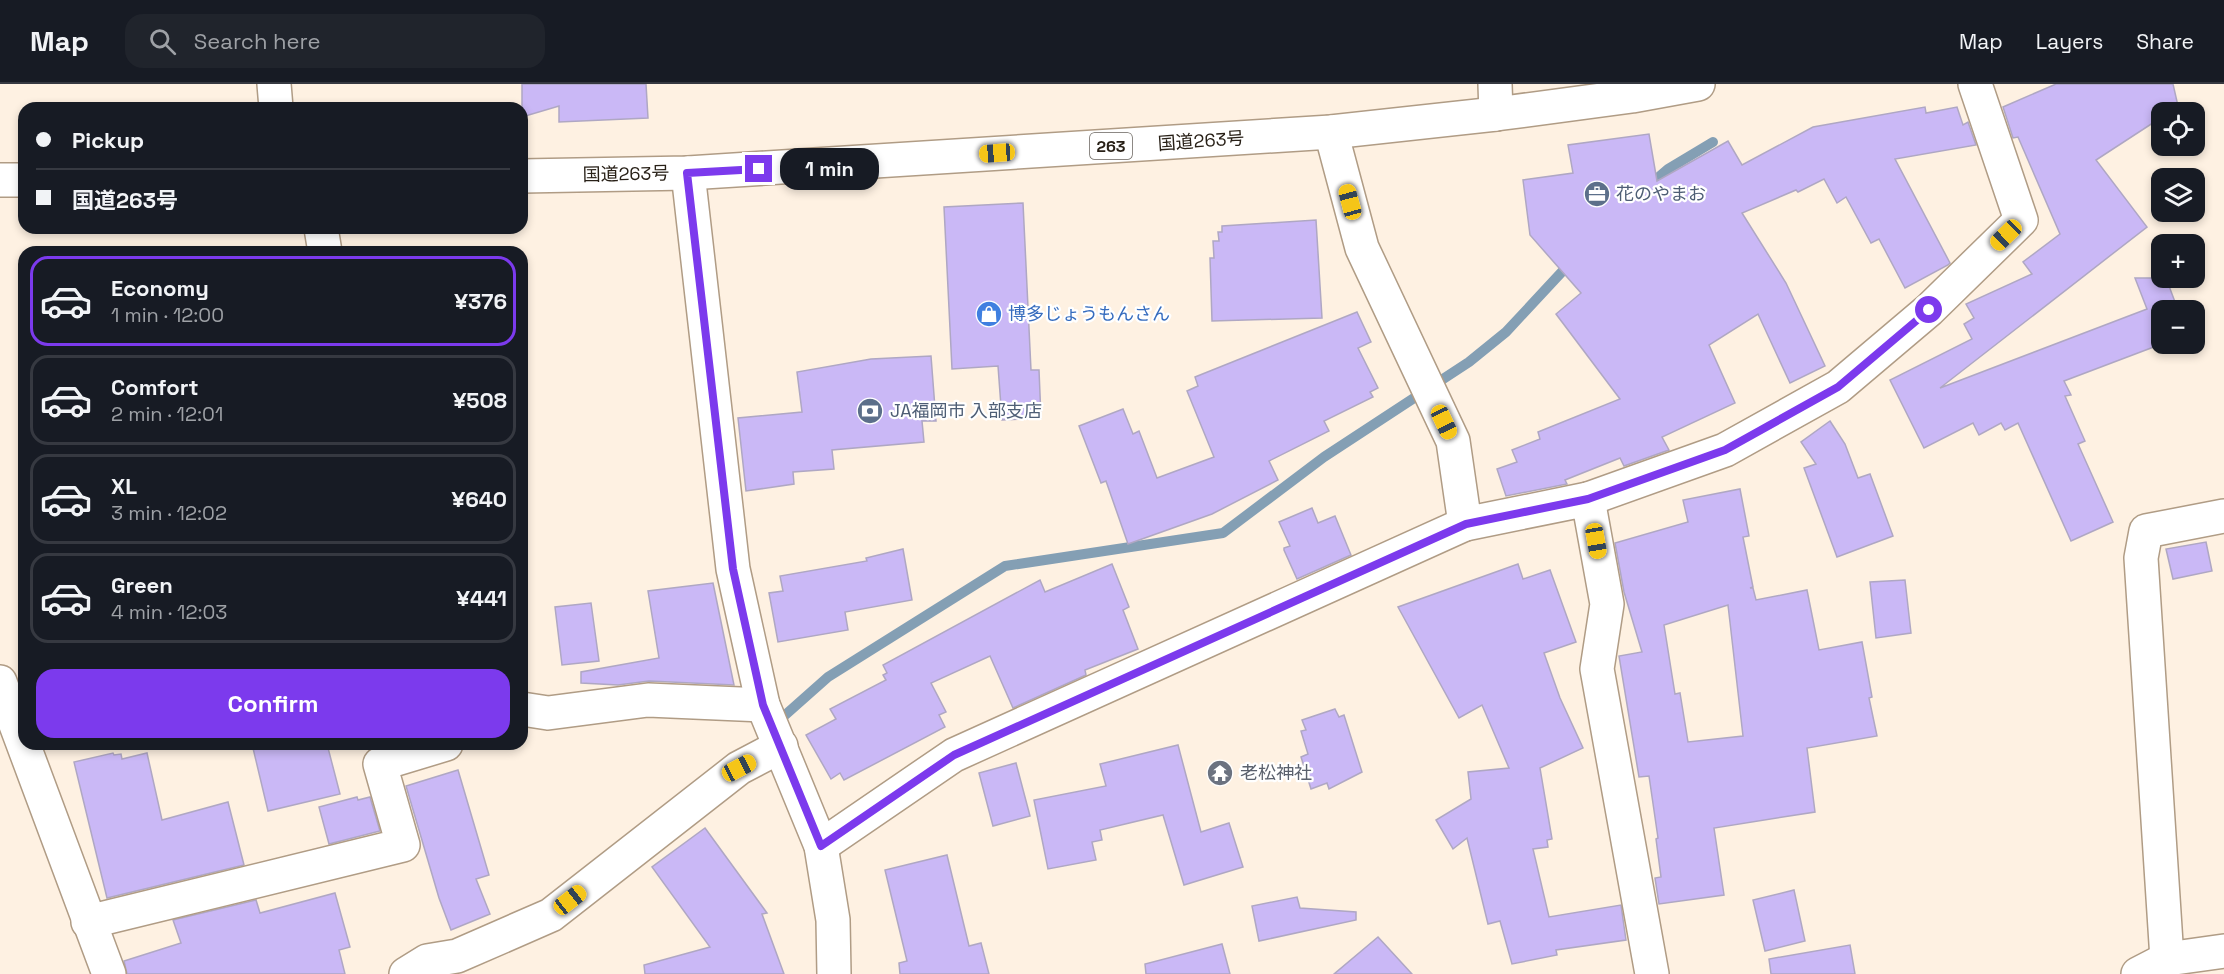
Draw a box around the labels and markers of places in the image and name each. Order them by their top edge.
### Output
office icon: 花のやまお [1582,179,1612,209]
place label: 花のやまお [1616,182,1706,205]
shop icon: 博多じょうもんさん [974,299,1004,329]
place label: 博多じょうもんさん [1008,302,1170,325]
bank icon: JA福岡市 入部支店 [855,396,885,426]
place label: JA福岡市 入部支店 [890,399,1042,422]
temple icon: 老松神社 [1205,758,1235,788]
place label: 老松神社 [1240,761,1312,784]

